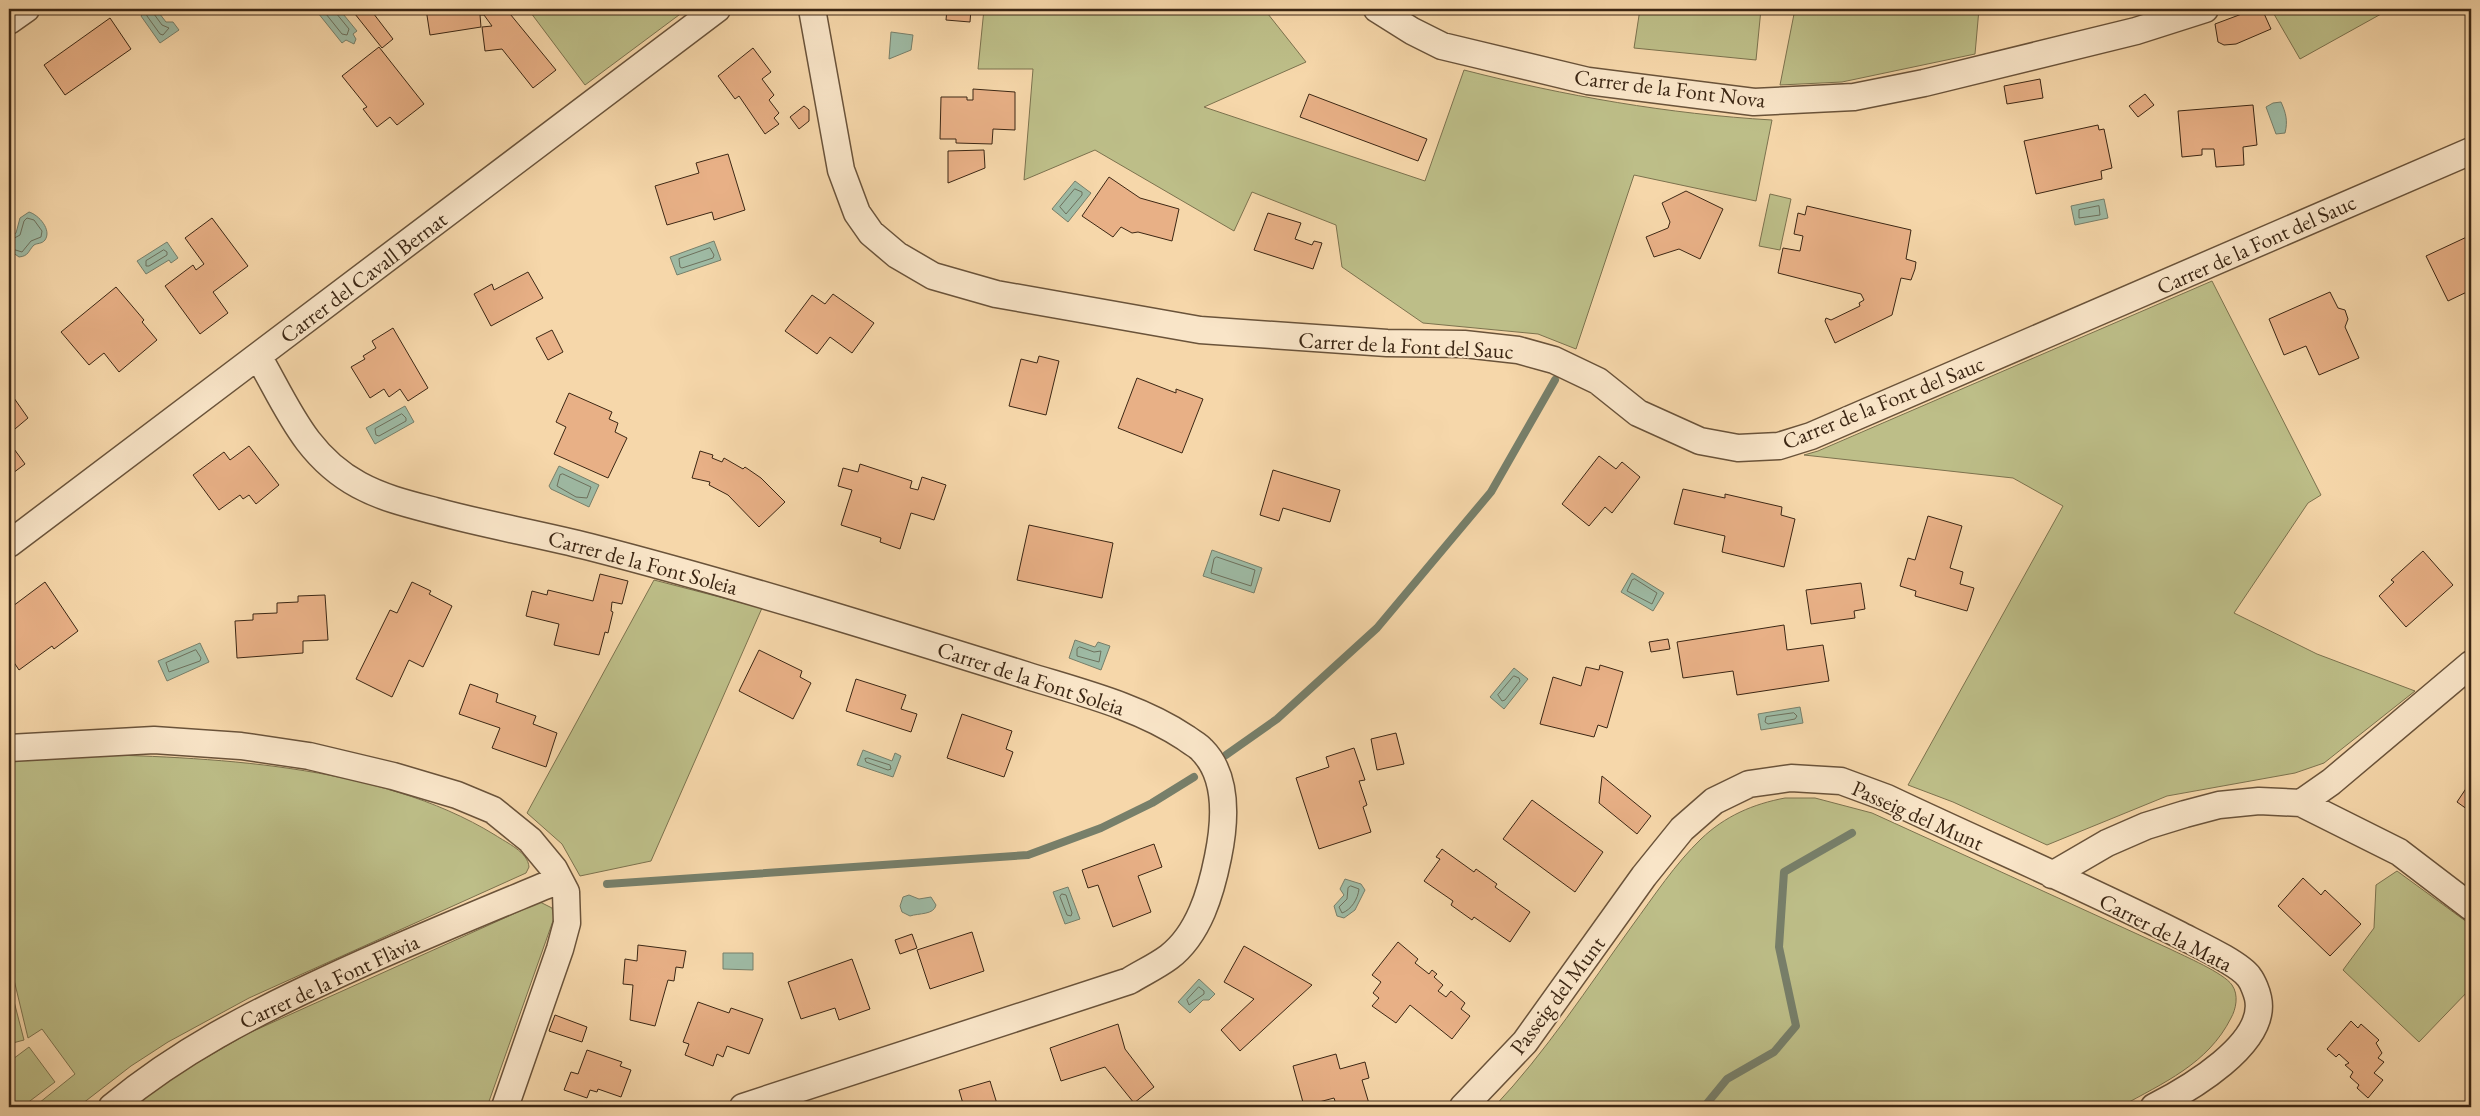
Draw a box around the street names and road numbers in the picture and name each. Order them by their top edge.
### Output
street label: Carrer de la Font Nova [1573,62,1767,115]
street label: Carrer de la Font del Sauc [2152,187,2361,302]
street label: Carrer del Cavall Bernat [274,205,453,350]
street label: Carrer de la Font del Sauc [1298,325,1514,366]
street label: Carrer de la Font del Sauc [1778,349,1988,456]
street label: Carrer de la Font Soleia [545,523,741,602]
street label: Carrer de la Font Soleia [934,635,1128,722]
street label: Passeig del Munt [1847,773,1988,857]
street label: Carrer de la Mata [2094,886,2238,979]
street label: Carrer de la Font Flàvia [235,927,424,1036]
street label: Passeig del Munt [1503,930,1612,1060]

